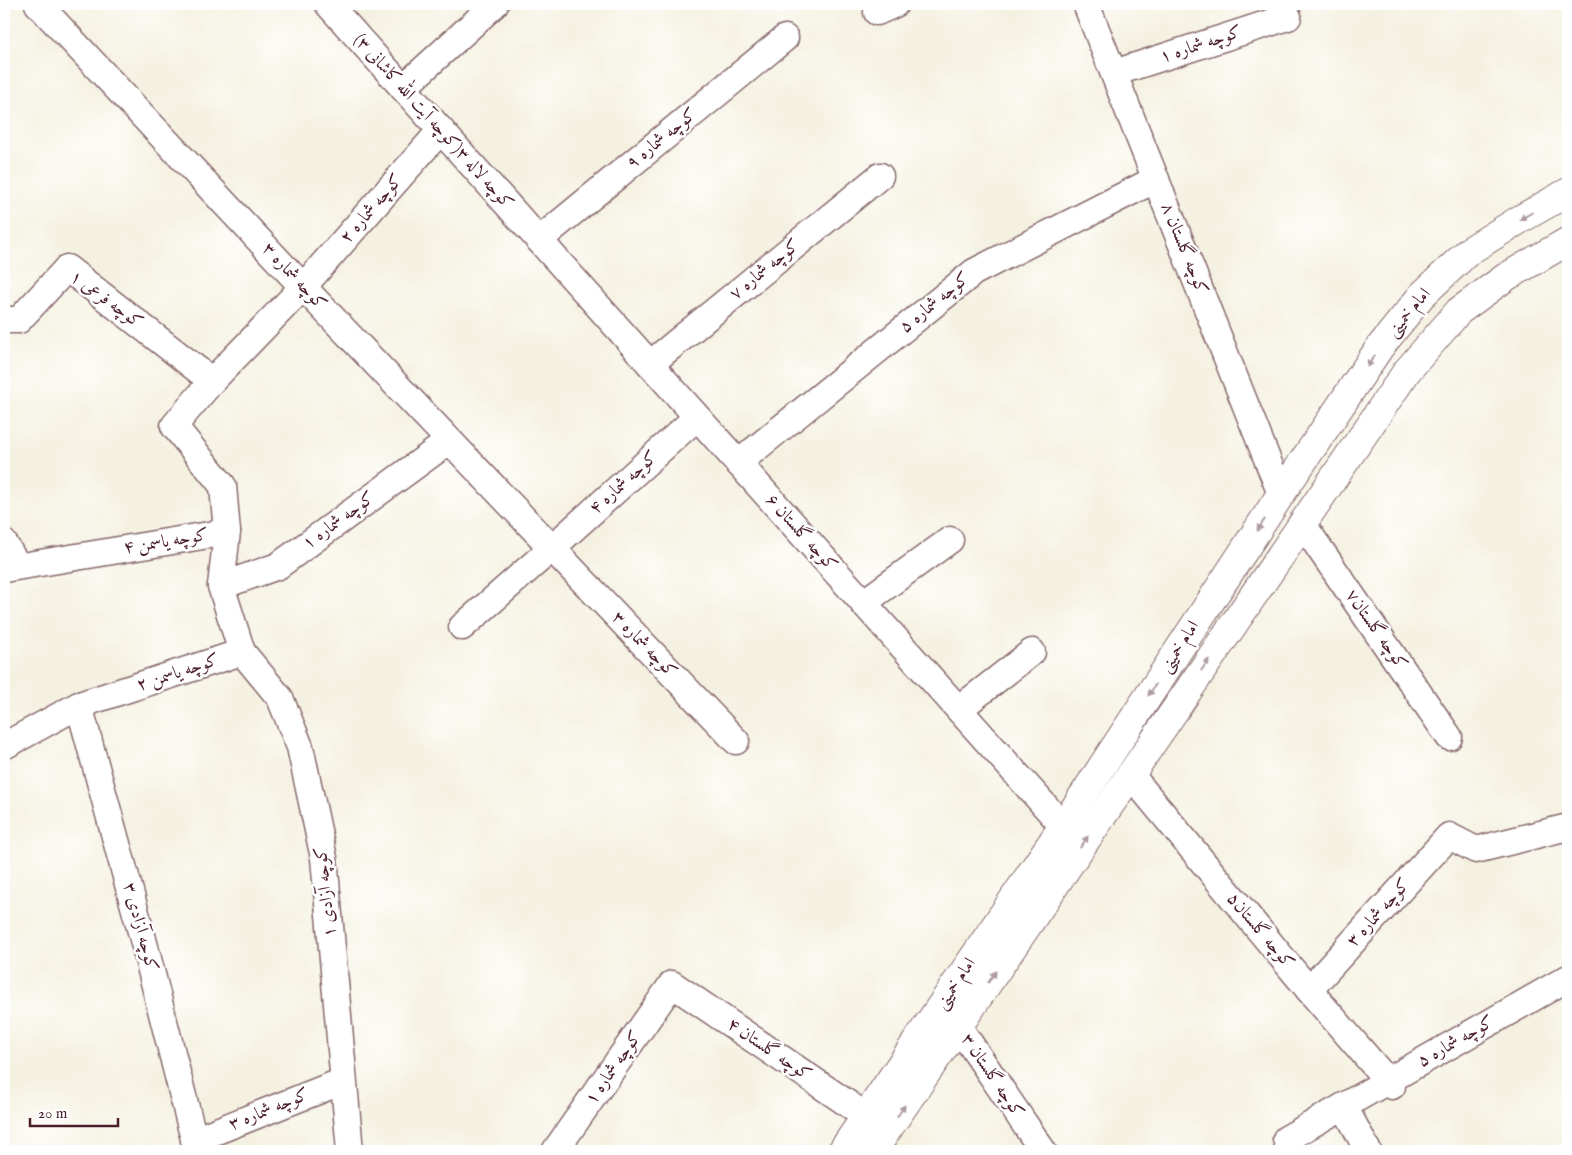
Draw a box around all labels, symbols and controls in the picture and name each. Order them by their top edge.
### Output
street label: کوچه شماره ۱ [1157,21,1245,69]
street label: کوچه لاله ۳(کوچه آیت الله کاشانی ۳) [348,27,521,215]
street label: کوچه شماره ۹ [622,103,702,175]
street label: کوچه شماره ۲ [336,169,408,249]
street label: کوچه گلستان ۸ [1155,199,1214,298]
one-way arrow [1518,212,1533,220]
street label: کوچه شماره ۷ [725,234,805,306]
street label: کوچه شماره ۳ [257,238,331,316]
street label: کوچه فرعی ۱ [65,266,147,334]
street label: کوچه شماره ۵ [895,267,975,339]
street label: امام خمینی [1382,283,1439,344]
one-way arrow [1366,355,1375,368]
street label: کوچه شماره ۴ [585,446,663,520]
street label: کوچه شماره ۱ [298,487,380,555]
street label: کوچه گلستان ۶ [760,489,843,577]
one-way arrow [1256,519,1265,532]
street label: کوچه یاسمن ۴ [122,524,210,560]
street label: کوچه گلستان۷ [1340,585,1413,675]
street label: کوچه شماره ۳ [606,607,682,683]
street label: امام خمینی [1155,616,1208,679]
street label: کوچه یاسمن ۲ [134,649,222,697]
one-way arrow [1200,658,1210,672]
one-way arrow [1147,684,1157,697]
one-way arrow [1079,836,1089,849]
street label: کوچه آزادی ۱ [310,846,342,938]
street label: کوچه شماره ۳ [1342,874,1416,952]
street label: کوچه آزادی ۳ [117,880,163,974]
street label: کوچه گلستان۵ [1221,887,1300,974]
street label: امام خمینی [930,954,984,1016]
one-way arrow [987,970,997,983]
street label: کوچه شماره ۵ [1414,1011,1498,1073]
street label: کوچه گلستان ۴ [722,1012,816,1087]
street label: کوچه شماره ۱ [580,1027,648,1109]
street label: کوچه گلستان ۳ [955,1029,1030,1123]
street label: کوچه شماره ۳ [225,1083,313,1137]
scale bar [30,1095,118,1127]
text: 20 m [38,1104,68,1123]
one-way arrow [896,1104,906,1118]

